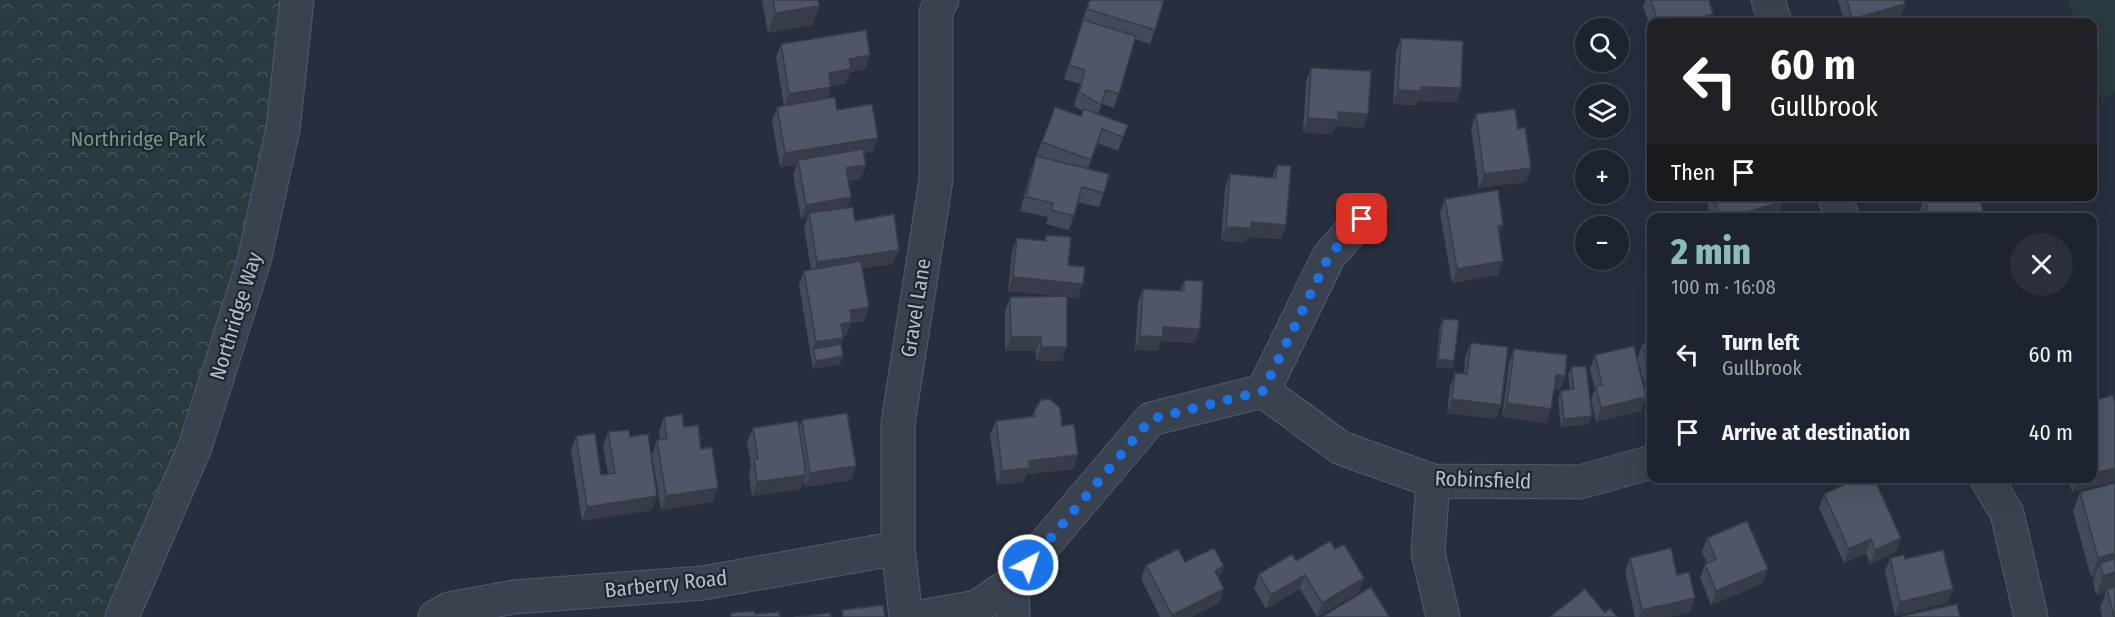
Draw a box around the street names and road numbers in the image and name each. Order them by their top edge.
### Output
street label: Northridge Way [204,248,268,383]
street label: Gravel Lane [895,257,937,359]
street label: Robinsfield [1434,465,1532,495]
street label: Barberry Road [603,565,729,603]

